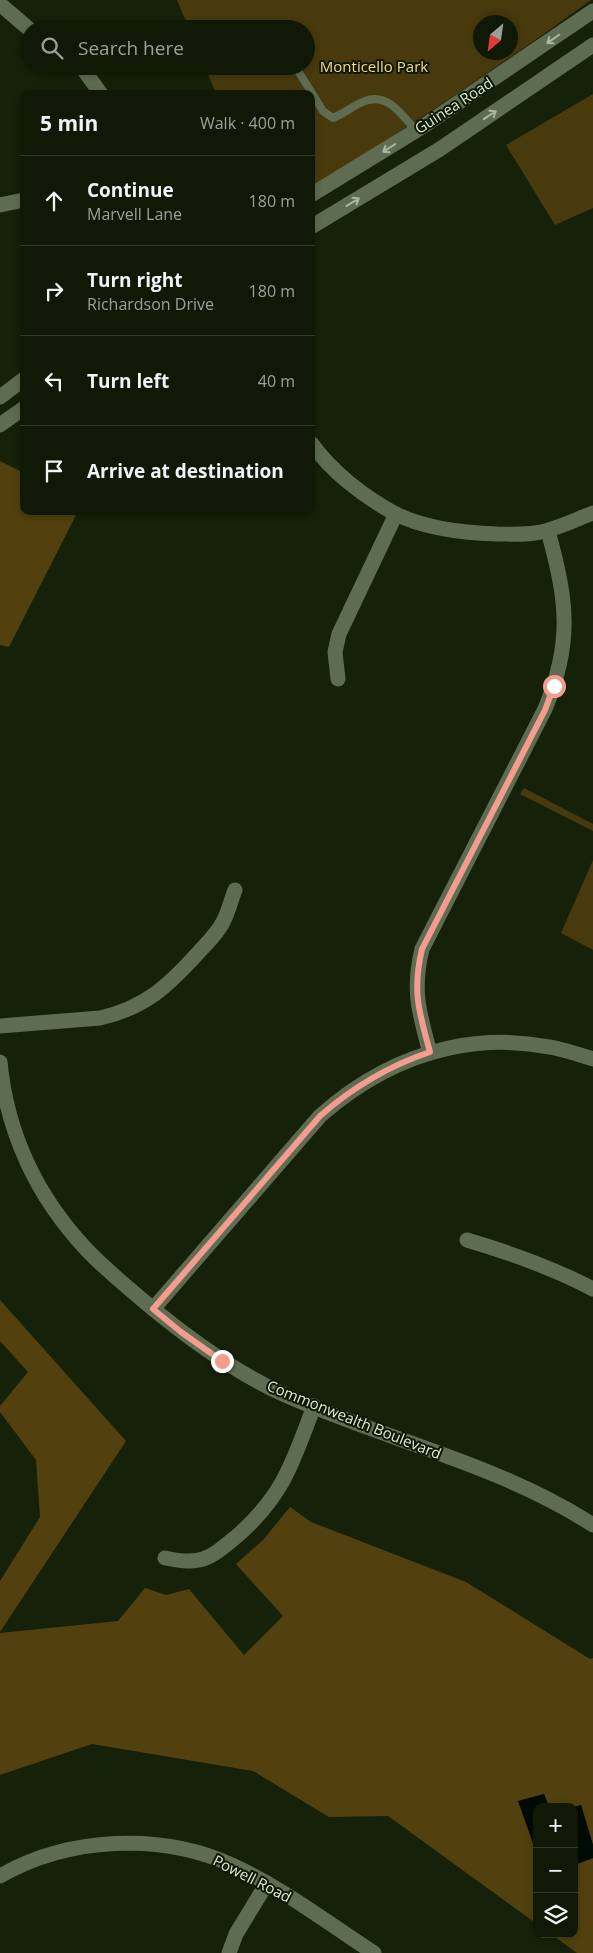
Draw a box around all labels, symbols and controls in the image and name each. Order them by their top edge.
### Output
north arrow [473,15,518,60]
search box [20,20,315,75]
icon: search [38,34,66,62]
one-way arrow [546,34,560,44]
text: Search here [78,35,184,61]
park label: Monticello Park [320,56,428,76]
street label: Guinea Road [410,72,496,138]
text: 5 min [40,109,98,137]
one-way arrow [483,110,497,120]
text: Walk · 400 m [200,112,295,134]
one-way arrow [382,143,396,153]
text: Continue [87,177,174,203]
icon: ahead [40,187,68,215]
text: 180 m [249,190,295,212]
one-way arrow [346,197,361,207]
text: Marvell Lane [87,203,182,225]
text: Turn right [87,267,182,293]
icon: right [40,277,68,305]
text: 180 m [249,280,295,302]
text: Richardson Drive [87,293,214,315]
icon: left [40,367,68,395]
text: Turn left [87,368,169,394]
text: 40 m [258,370,295,392]
icon: arrive [40,457,68,485]
text: Arrive at destination [87,458,284,484]
route start [543,675,566,698]
route end [211,1350,234,1373]
street label: Commonwealth Boulevard [264,1375,445,1463]
map controls [533,1803,578,1938]
button: + [533,1803,578,1848]
button: − [533,1848,578,1893]
street label: Powell Road [210,1850,295,1906]
button: layers [533,1893,578,1938]

